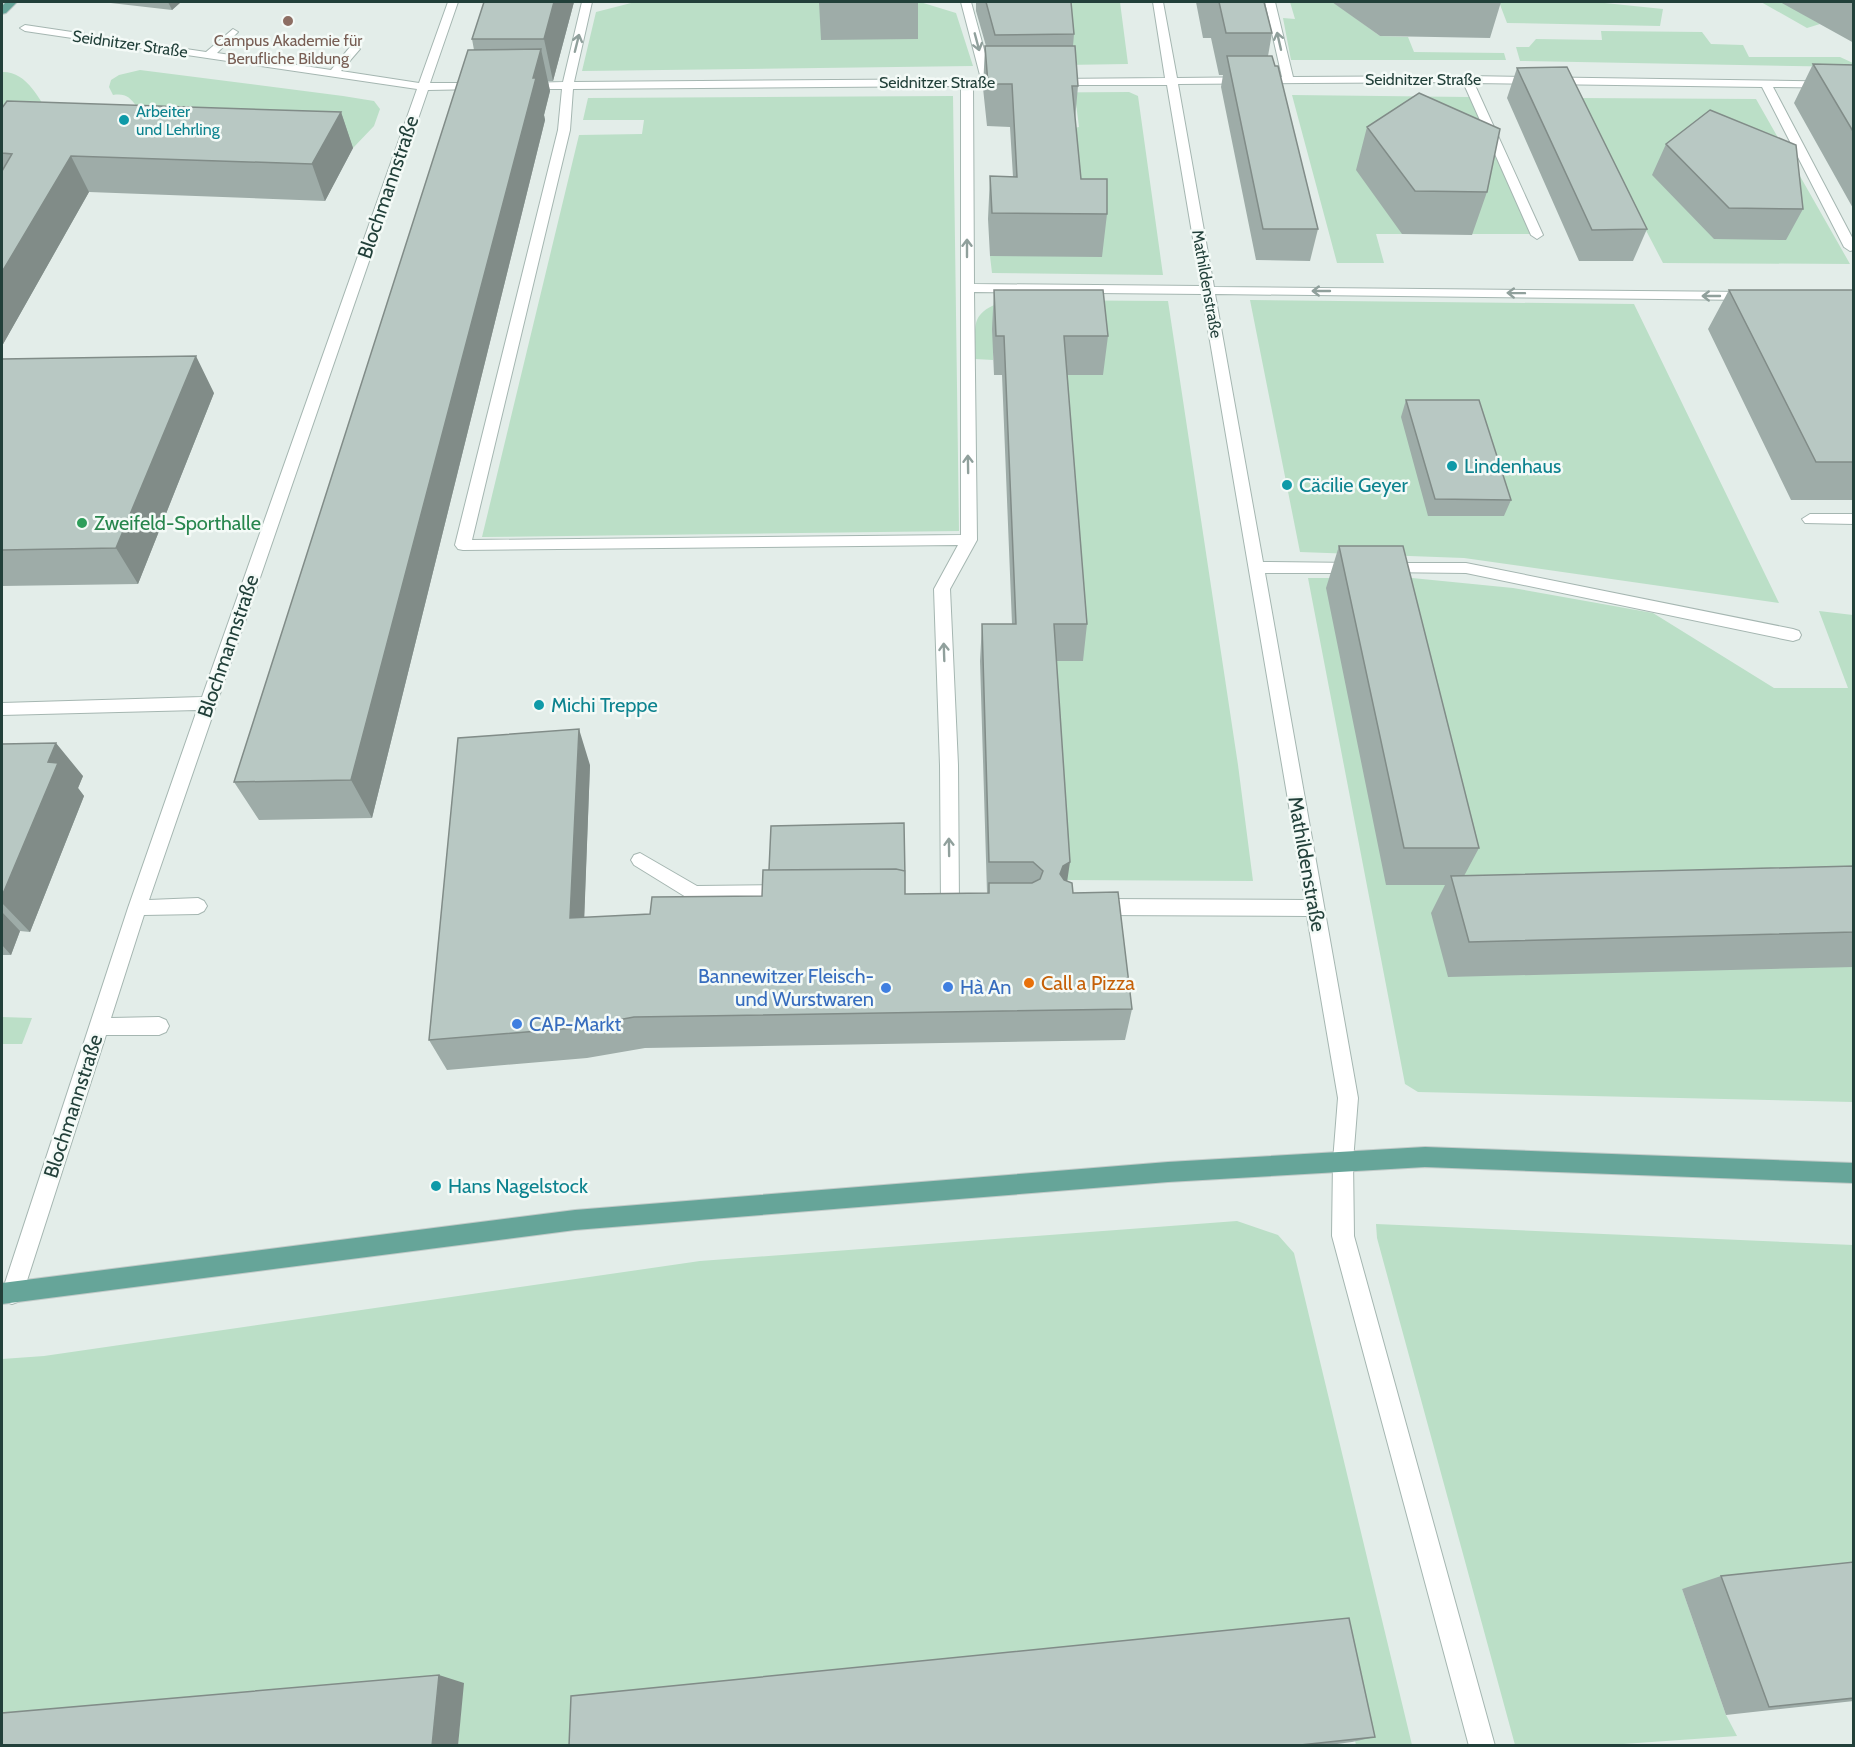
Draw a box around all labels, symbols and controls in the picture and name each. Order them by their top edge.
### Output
marker: Campus Akademie für Berufliche Bildung [281,14,295,28]
street label: Seidnitzer Straße [71,27,189,61]
place label: Campus Akademie für Berufliche Bildung [214,31,363,68]
one-way arrow [1272,31,1284,50]
one-way arrow [972,32,983,51]
one-way arrow [571,34,583,53]
street label: Seidnitzer Straße [1365,70,1481,89]
street label: Seidnitzer Straße [879,73,995,92]
place label: Arbeiter und Lehrling [136,102,221,139]
street label: Blochmannstraße [352,112,424,262]
marker: Arbeiter und Lehrling [117,113,131,127]
street label: Mathildenstraße [1188,228,1226,340]
one-way arrow [961,239,973,259]
one-way arrow [1312,285,1332,297]
one-way arrow [1507,287,1527,299]
one-way arrow [1702,290,1722,301]
place label: Lindenhaus [1464,454,1561,478]
one-way arrow [962,455,974,475]
marker: Lindenhaus [1445,459,1459,473]
place label: Cäcilie Geyer [1299,473,1409,497]
marker: Cäcilie Geyer [1280,478,1294,492]
place label: Zweifeld-Sporthalle [94,511,261,535]
marker: Zweifeld-Sporthalle [75,516,89,530]
street label: Blochmannstraße [192,571,264,721]
one-way arrow [939,643,950,663]
place label: Michi Treppe [551,693,658,717]
marker: Michi Treppe [532,698,546,712]
street label: Mathildenstraße [1283,794,1331,934]
one-way arrow [944,838,955,858]
place label: Bannewitzer Fleisch- und Wurstwaren [698,964,874,1011]
place label: Call a Pizza [1041,971,1135,995]
place label: Hà An [960,975,1012,999]
marker: Call a Pizza [1022,976,1036,990]
marker: Hà An [941,980,955,994]
marker: Bannewitzer Fleisch- und Wurstwaren [879,981,893,995]
place label: CAP-Markt [529,1012,622,1036]
marker: CAP-Markt [510,1017,524,1031]
street label: Blochmannstraße [39,1031,107,1181]
place label: Hans Nagelstock [448,1174,588,1198]
marker: Hans Nagelstock [429,1179,443,1193]

